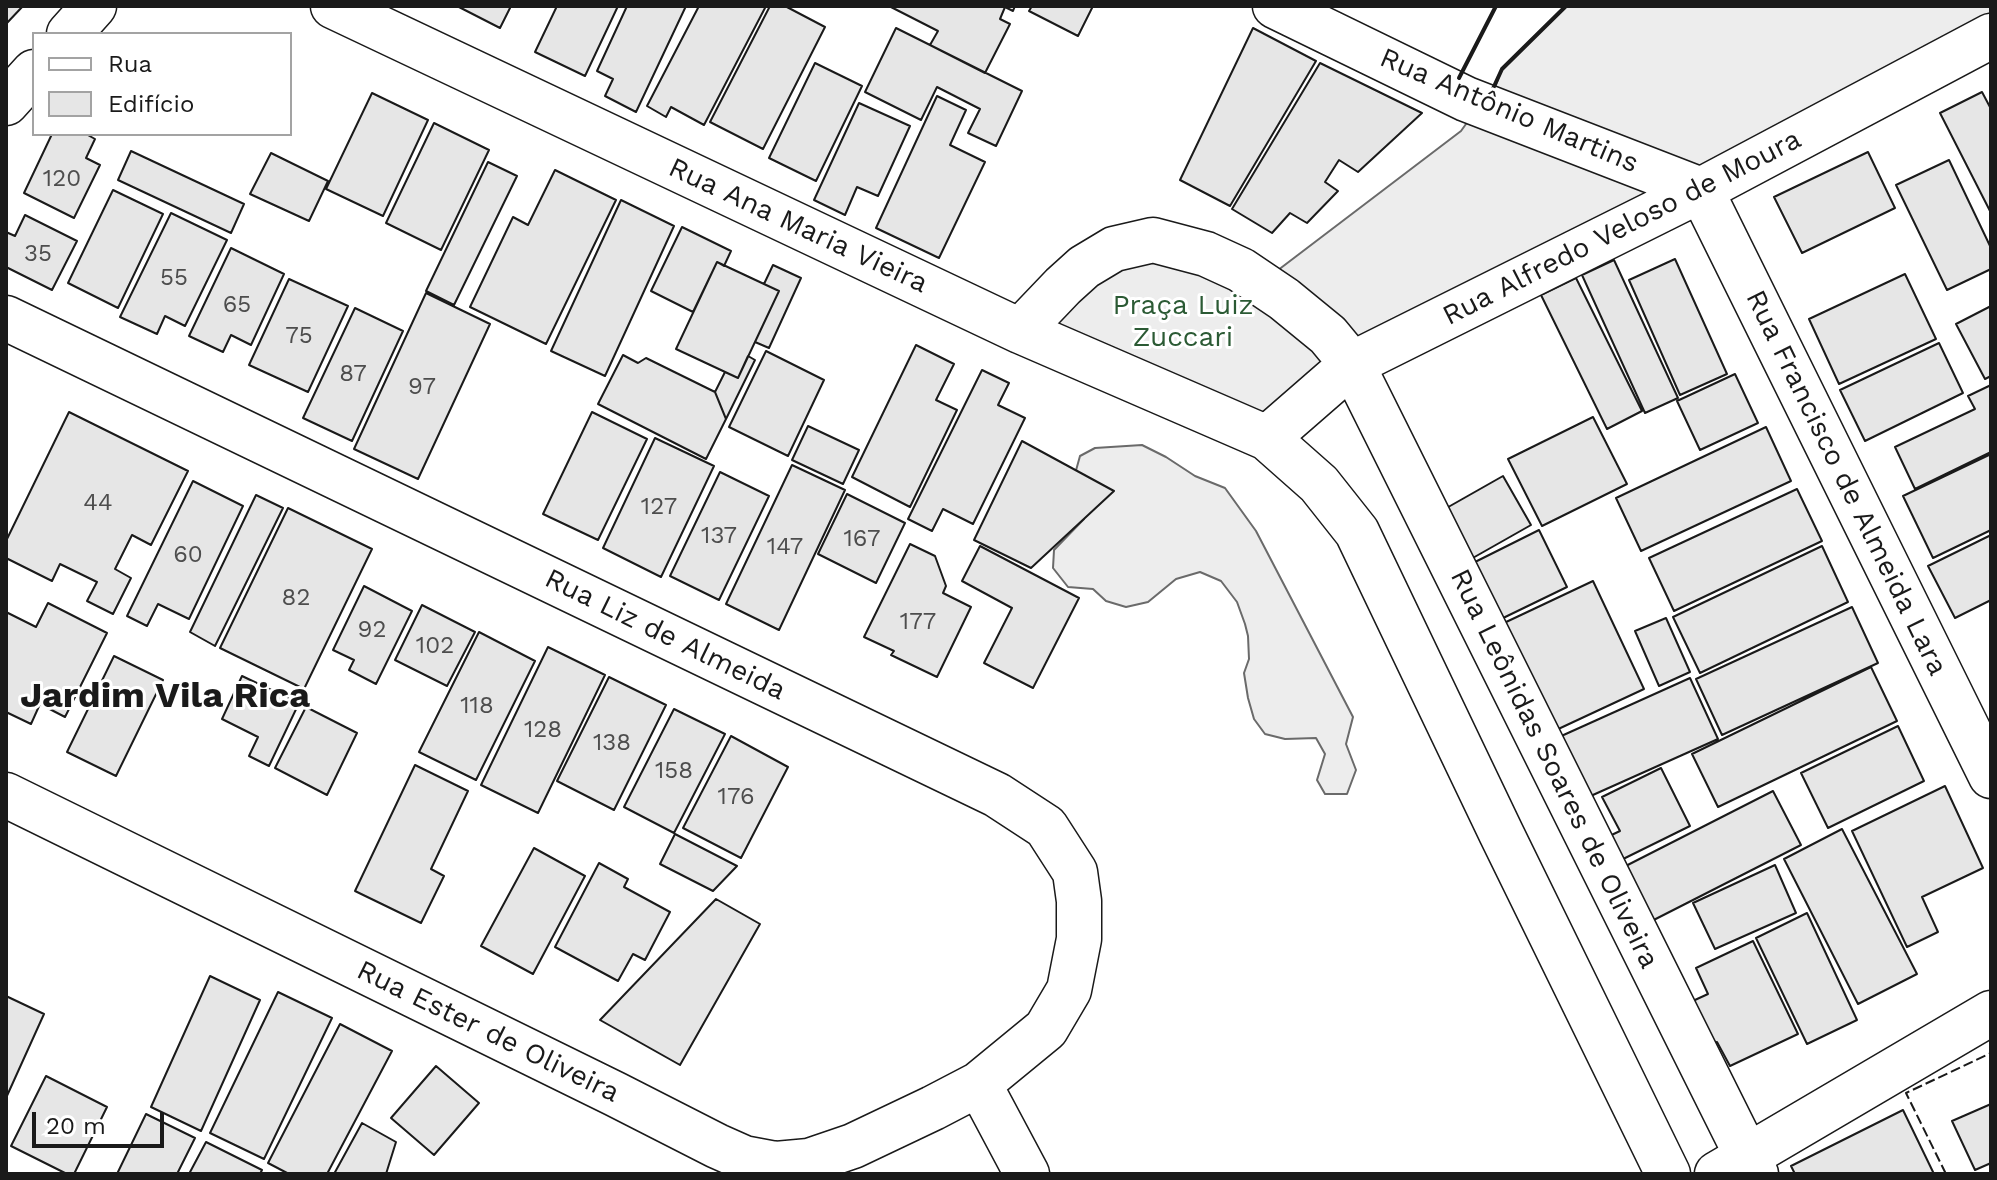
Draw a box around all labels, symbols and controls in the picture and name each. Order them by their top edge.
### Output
legend [32,32,292,136]
street label: Rua Antônio Martins [1375,41,1643,181]
text: Rua [108,50,152,78]
text: Edifício [108,90,194,118]
street label: Rua Alfredo Veloso de Moura [1437,123,1807,333]
street label: Rua Ana Maria Vieira [663,151,933,301]
house number: 120 [43,165,81,193]
house number: 35 [24,240,52,268]
house number: 55 [160,264,188,292]
street label: Rua Francisco de Almeida Lara [1738,285,1954,681]
park label: Praça Luiz Zuccari [1112,289,1254,355]
house number: 65 [223,291,251,319]
house number: 75 [285,322,313,350]
house number: 87 [339,360,367,388]
house number: 97 [408,373,436,401]
house number: 44 [83,489,113,517]
house number: 127 [641,493,677,521]
house number: 137 [701,522,737,550]
house number: 167 [843,525,881,553]
house number: 147 [767,533,803,561]
house number: 60 [173,541,203,569]
street label: Rua Liz de Almeida [539,562,791,708]
street label: Rua Leônidas Soares de Oliveira [1442,564,1666,974]
house number: 82 [282,584,310,612]
house number: 177 [900,608,936,636]
house number: 92 [358,616,386,644]
house number: 102 [416,632,454,660]
district label: Jardim Vila Rica [20,674,310,718]
house number: 118 [460,692,494,720]
house number: 128 [524,716,562,744]
house number: 138 [593,729,631,757]
house number: 158 [655,757,693,785]
house number: 176 [718,783,754,811]
street label: Rua Ester de Oliveira [351,954,625,1110]
scale bar [36,1096,168,1146]
text: 20 m [46,1112,106,1140]

